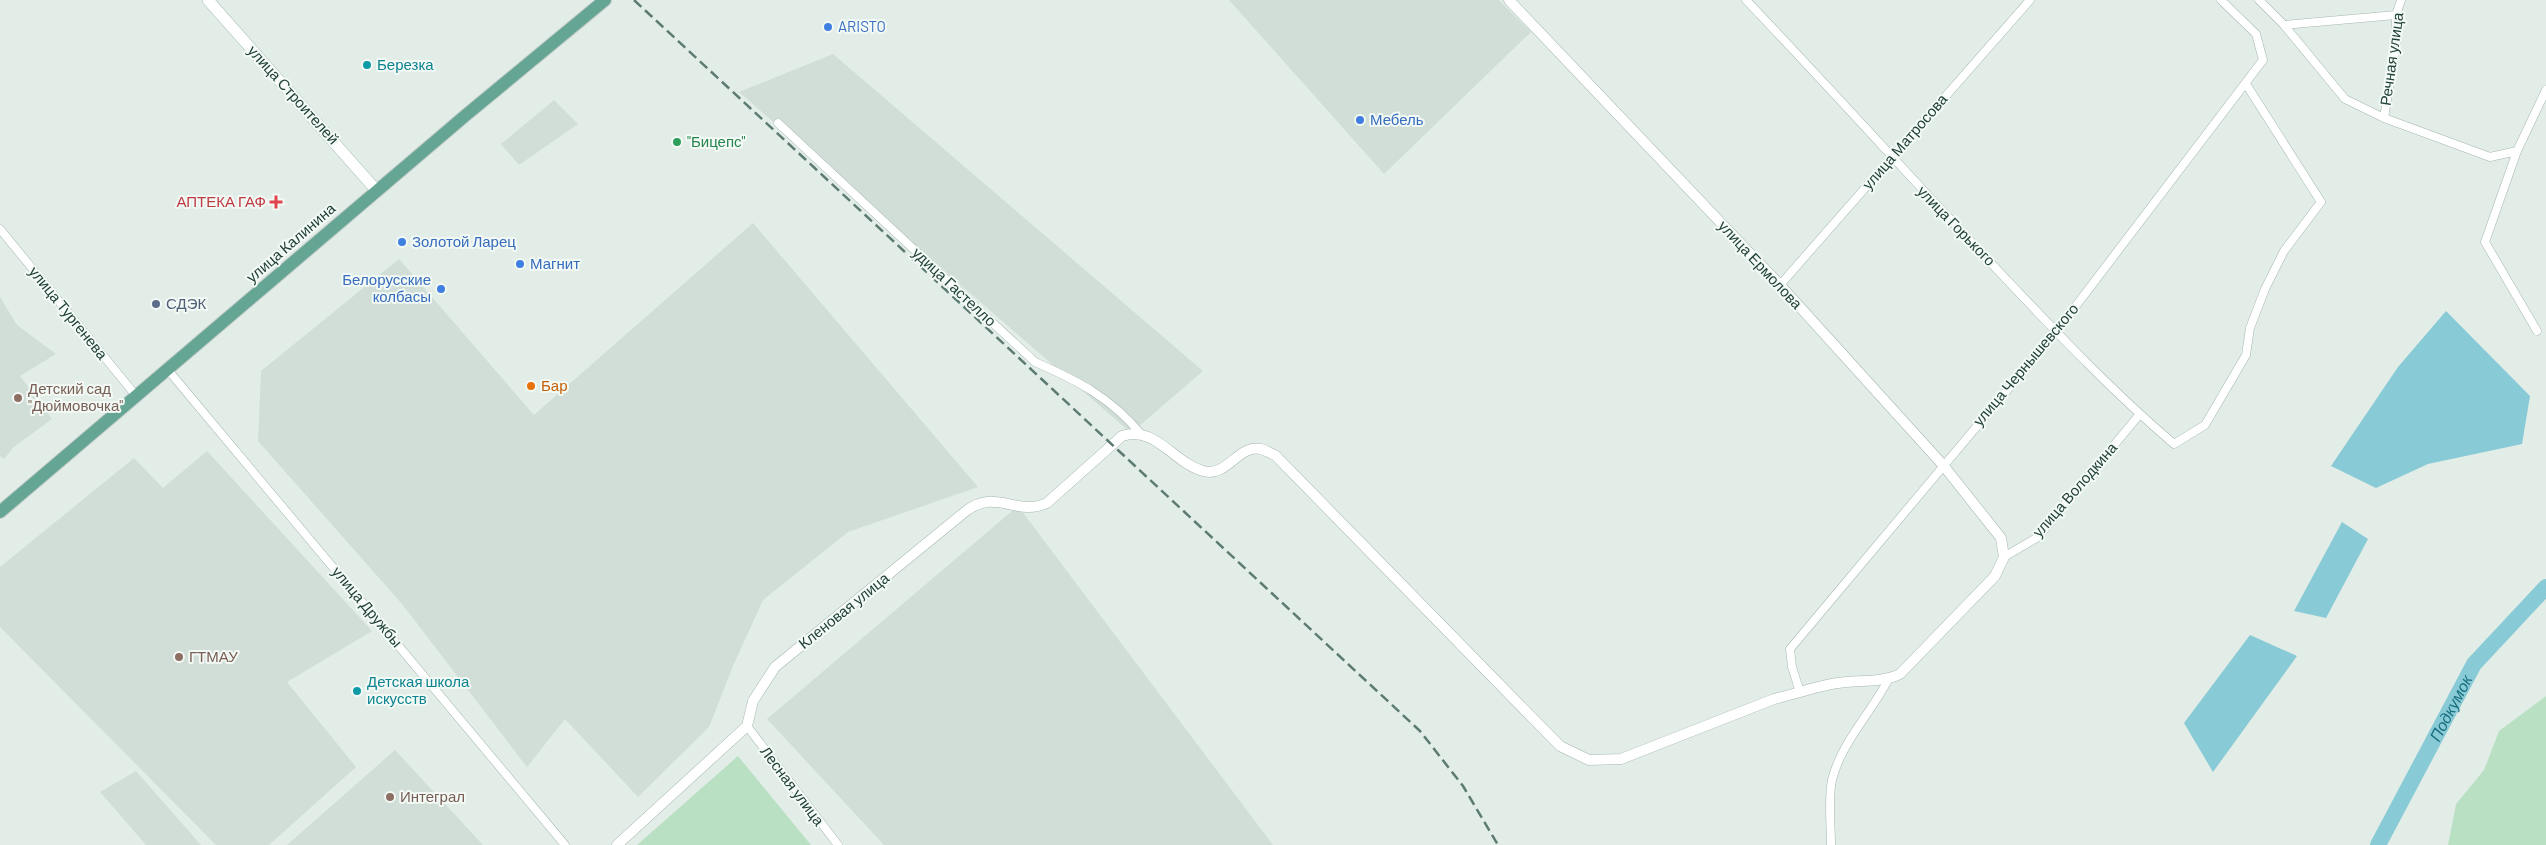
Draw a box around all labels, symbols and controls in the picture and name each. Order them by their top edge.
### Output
street label: Речная улица [2376,10,2407,107]
place label: ARISTO [838,17,886,35]
marker: ARISTO [822,21,834,33]
street label: улица Строителей [245,41,343,148]
place label: Березка [377,55,434,73]
marker: Березка [361,59,373,71]
street label: улица Матросова [1858,89,1951,193]
place label: Мебель [1370,110,1424,128]
marker: Мебель [1354,114,1366,126]
place label: "Бицепс" [687,132,746,150]
marker: "Бицепс" [671,136,683,148]
street label: улица Горького [1914,181,1999,269]
place label: АПТЕКА ГАФ [176,192,266,210]
marker: АПТЕКА ГАФ [270,196,282,208]
street label: улица Калинина [242,198,339,286]
street label: улица Ермолова [1715,216,1807,313]
place label: Золотой Ларец [412,232,516,250]
marker: Золотой Ларец [396,236,408,248]
street label: удица Гастелло [909,243,1000,330]
place label: Магнит [530,254,580,272]
marker: Магнит [514,258,526,270]
street label: улица Тургенева [26,262,112,363]
place label: Белорусские колбасы [342,270,431,305]
marker: Белорусские колбасы [435,283,447,295]
place label: СДЭК [166,294,206,312]
marker: СДЭК [150,298,162,310]
street label: улица Чернышевского [1969,300,2082,429]
place label: Бар [541,376,568,394]
place label: Детский сад "Дюймовочка" [28,379,123,414]
marker: Бар [525,380,537,392]
marker: Детский сад "Дюймовочка" [12,392,24,404]
street label: улица Володкина [2028,438,2121,540]
street label: улица Дружбы [329,562,407,650]
street label: Кленовая улица [795,568,893,652]
place label: ГТМАУ [189,647,238,665]
marker: ГТМАУ [173,651,185,663]
water label: Подкумок [2425,670,2476,744]
place label: Детская школа искусств [367,672,470,707]
marker: Детская школа искусств [351,685,363,697]
street label: Лесная улица [757,742,829,829]
place label: Интеграл [400,787,465,805]
marker: Интеграл [384,791,396,803]

